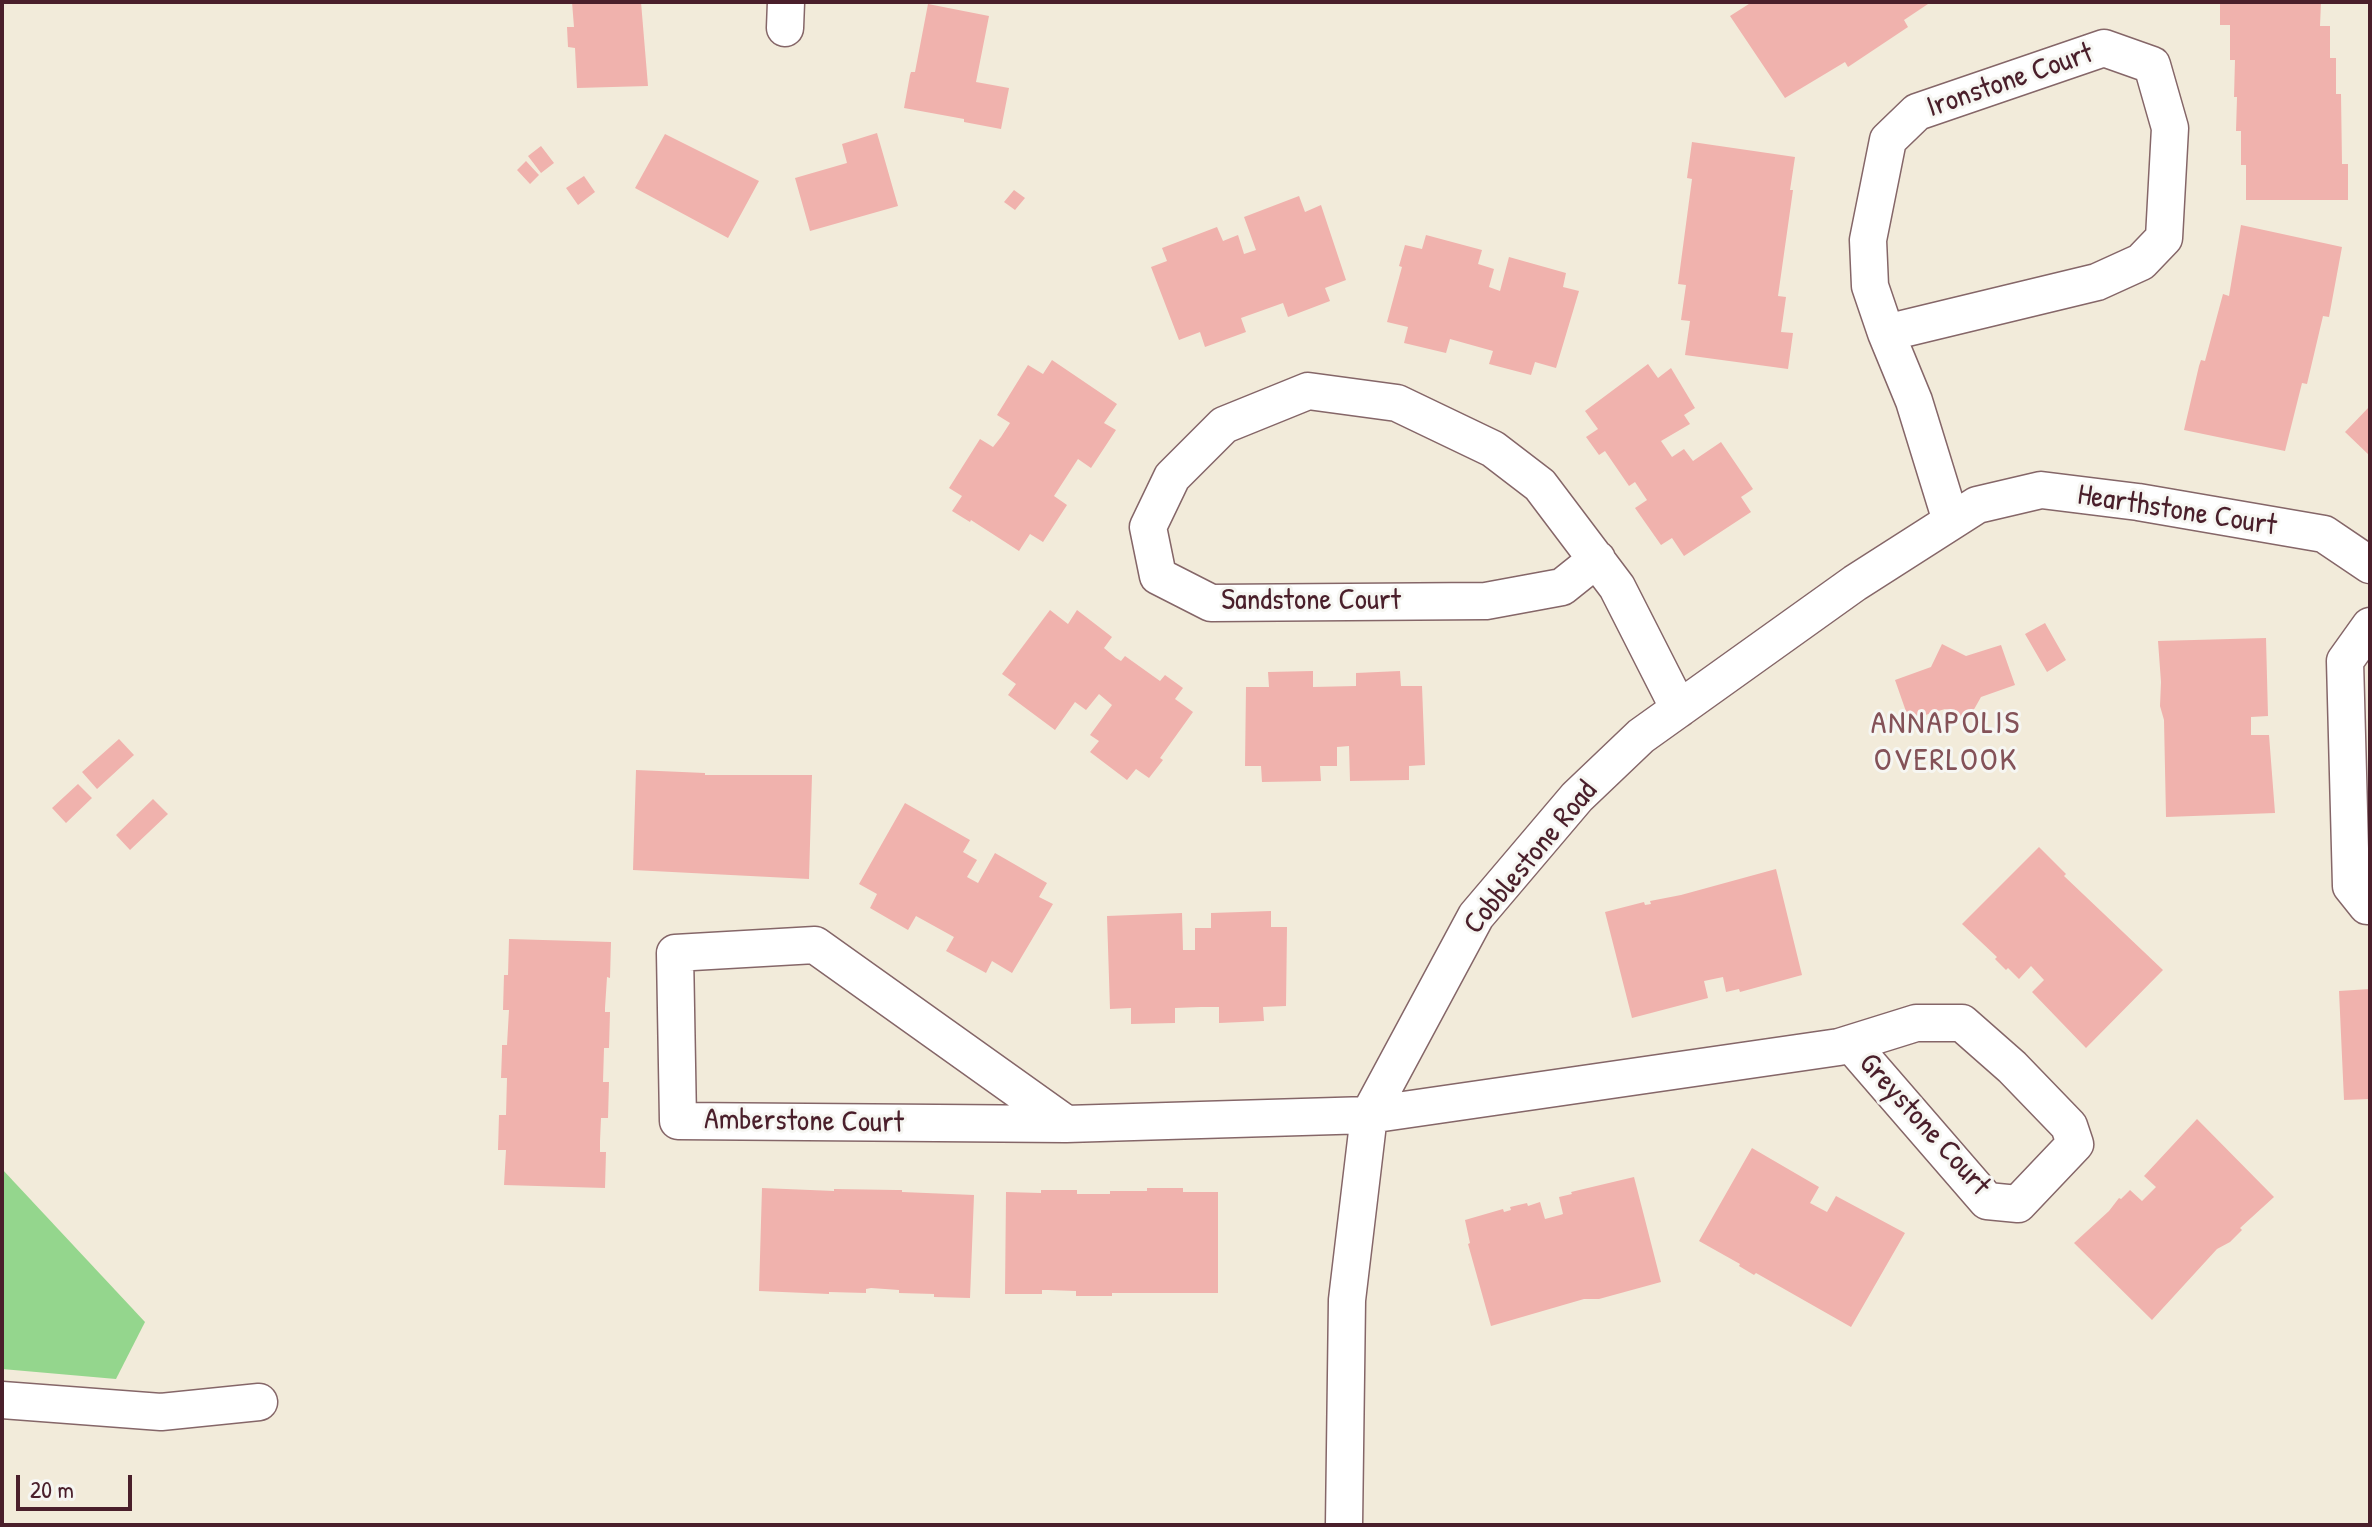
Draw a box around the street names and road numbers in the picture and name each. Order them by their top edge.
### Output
street label: Ironstone Court [1922,36,2098,126]
street label: Hearthstone Court [2075,478,2279,544]
street label: Sandstone Court [1221,583,1401,619]
street label: Cobblestone Road [1457,774,1605,942]
street label: Greystone Court [1851,1046,1997,1204]
street label: Amberstone Court [704,1102,904,1142]

